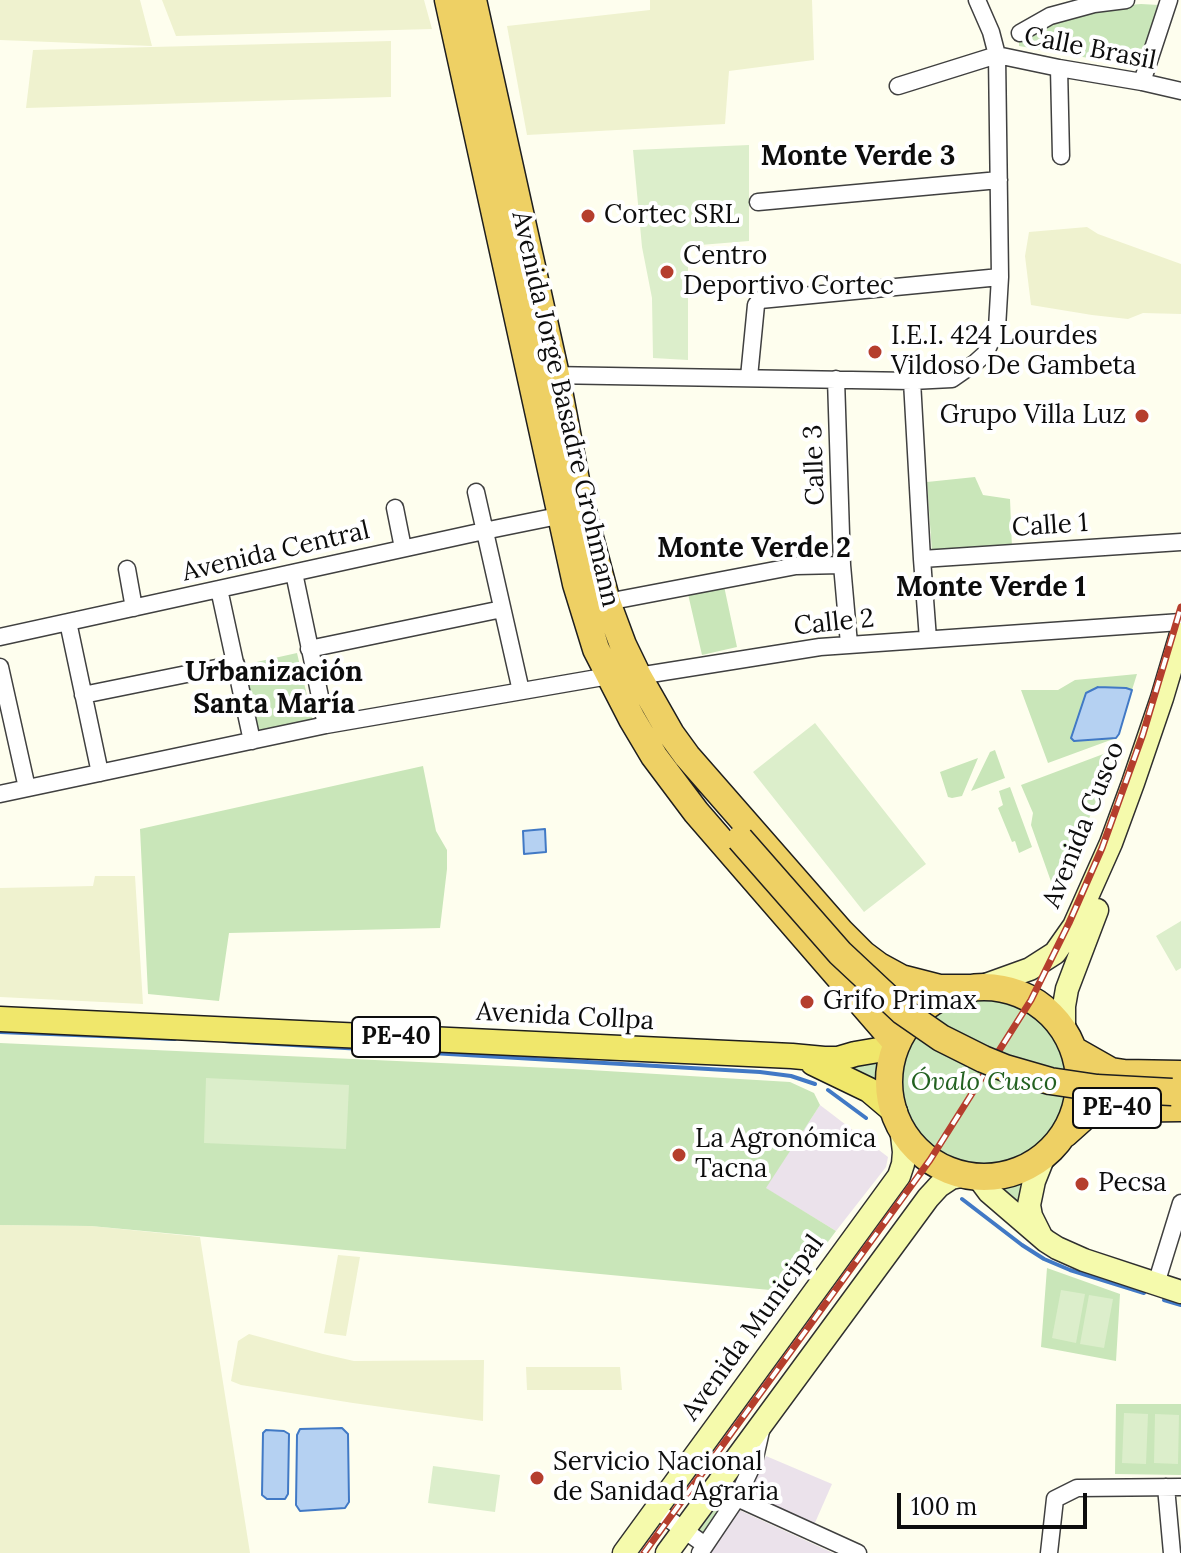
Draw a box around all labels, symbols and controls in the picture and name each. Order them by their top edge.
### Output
street label: Calle Brasil [1021,21,1159,77]
district label: Monte Verde 3 [761,140,955,174]
place label: Cortec SRL [604,200,740,232]
marker: Cortec SRL [579,207,597,225]
street label: Avenida Jorge Basadre Grohmann [504,208,626,610]
place label: Centro Deportivo Cortec [683,241,894,302]
marker: Centro Deportivo Cortec [658,263,676,281]
place label: I.E.I. 424 Lourdes Vildoso De Gambeta [891,321,1136,382]
marker: I.E.I. 424 Lourdes Vildoso De Gambeta [866,343,884,361]
place label: Grupo Villa Luz [940,400,1126,432]
marker: Grupo Villa Luz [1133,407,1151,425]
street label: Calle 3 [798,424,832,506]
street label: Calle 1 [1011,508,1089,544]
street label: Avenida Central [179,515,373,589]
district label: Monte Verde 2 [657,532,851,566]
district label: Monte Verde 1 [896,571,1086,605]
street label: Calle 2 [792,603,876,643]
district label: Urbanización Santa María [185,656,363,722]
street label: Avenida Cusco [1036,737,1132,913]
place label: Grifo Primax [823,986,977,1018]
marker: Grifo Primax [798,993,816,1011]
street label: Avenida Collpa [475,997,655,1037]
road number: PE-40 [352,1017,440,1057]
park label: Óvalo Cusco [911,1067,1057,1099]
road number: PE-40 [1073,1088,1161,1128]
place label: La Agronómica Tacna [695,1124,877,1186]
marker: La Agronómica Tacna [670,1146,688,1164]
place label: Pecsa [1098,1168,1167,1200]
marker: Pecsa [1073,1175,1091,1193]
street label: Avenida Municipal [675,1229,831,1427]
place label: Servicio Nacional de Sanidad Agraria [553,1447,779,1508]
marker: Servicio Nacional de Sanidad Agraria [528,1469,546,1487]
scale bar [901,1477,1091,1527]
text: 100 m [911,1491,977,1522]

